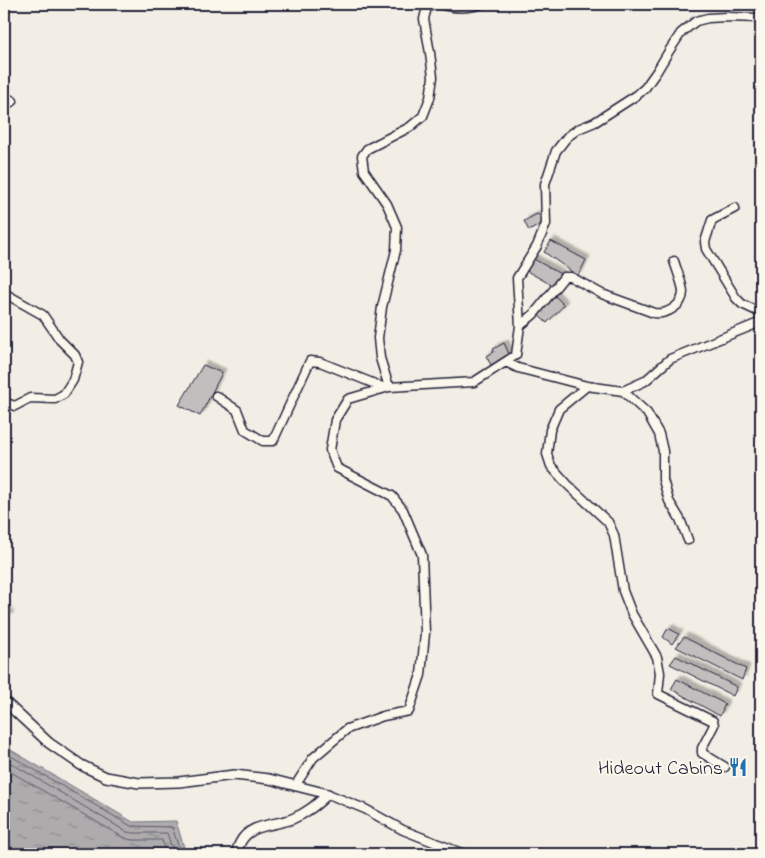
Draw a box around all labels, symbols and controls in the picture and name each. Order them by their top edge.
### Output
place label: Hideout Cabins [598,755,723,784]
restaurant icon: Hideout Cabins [727,756,749,778]

